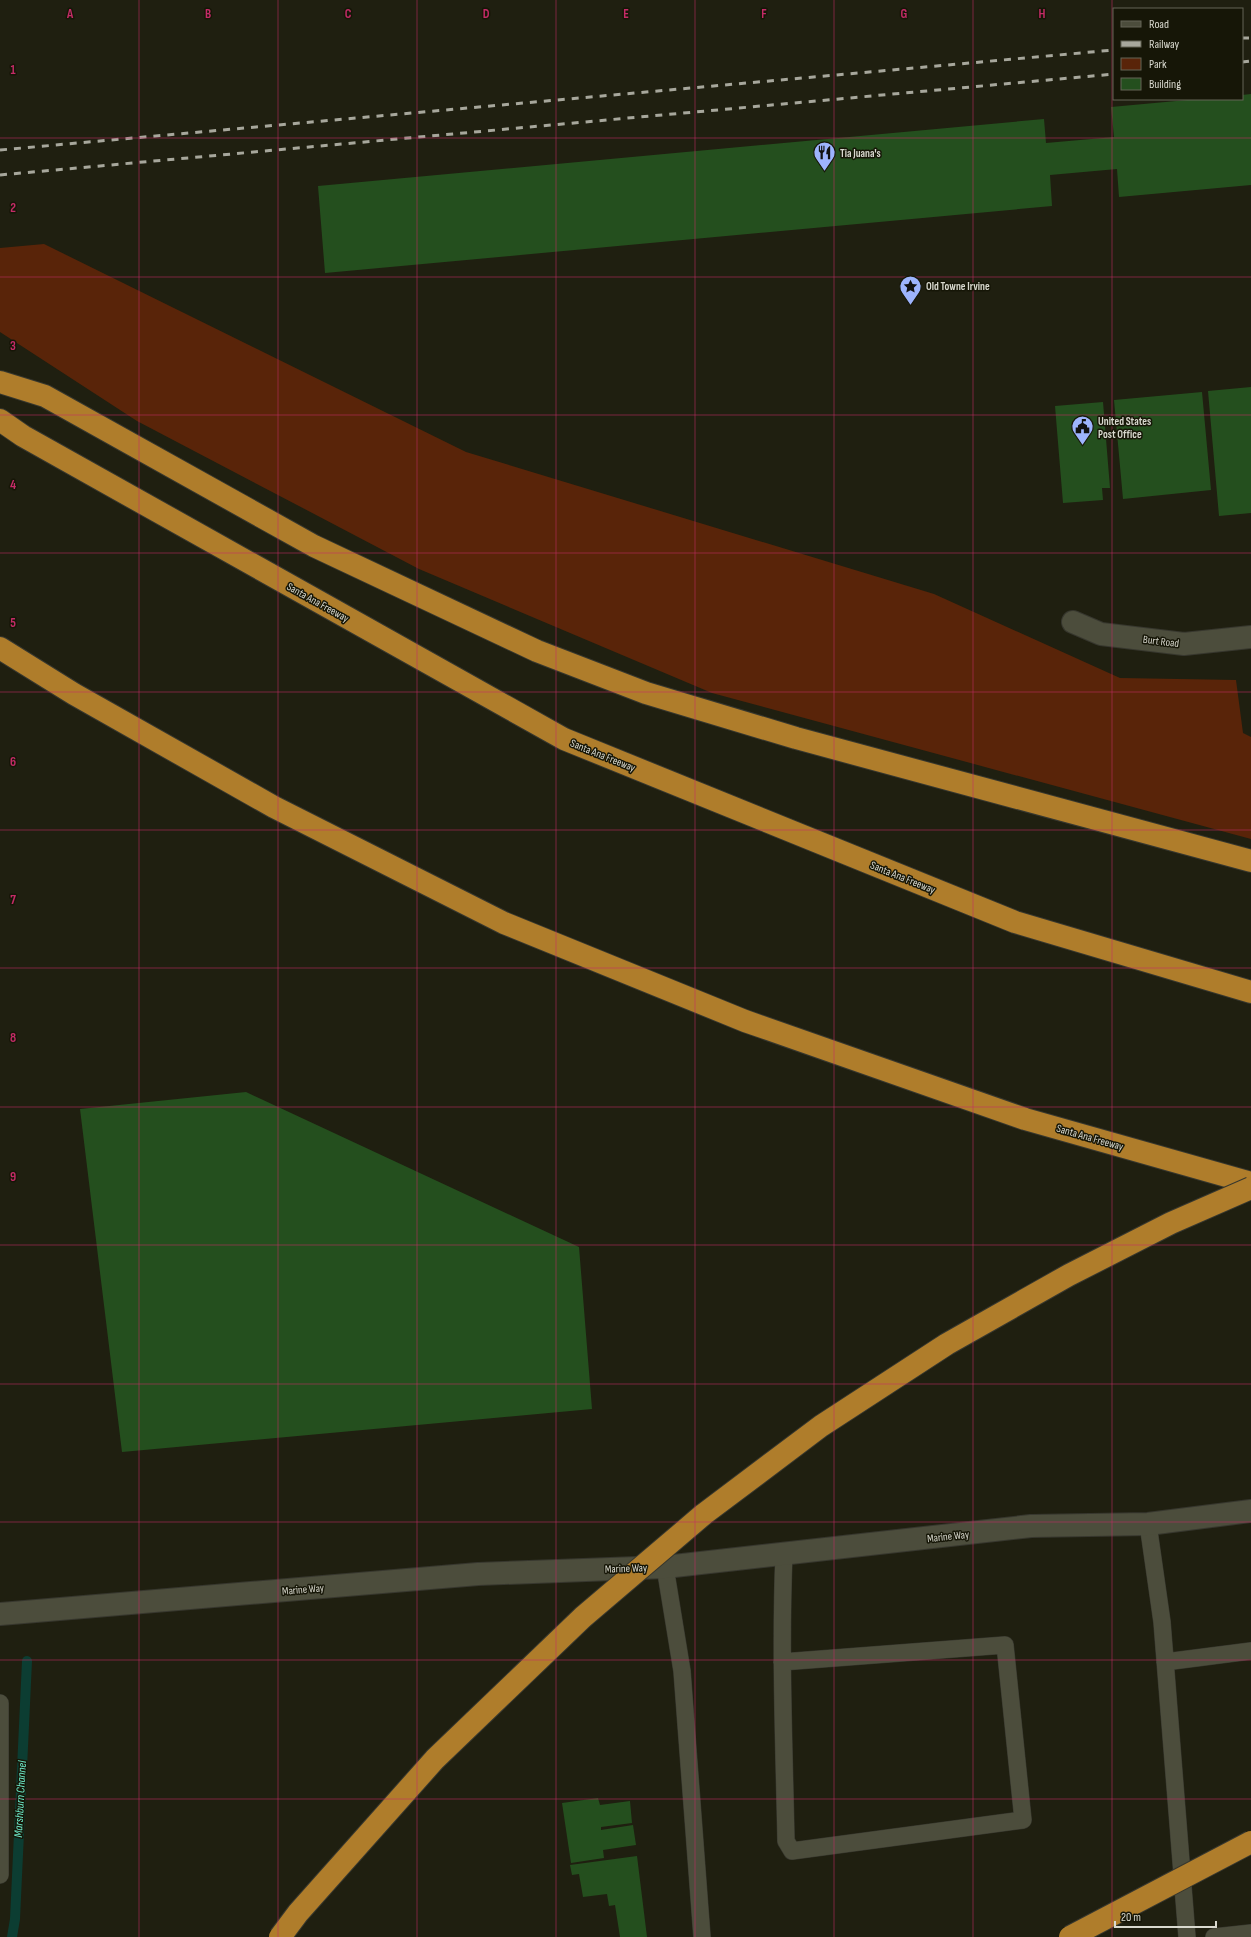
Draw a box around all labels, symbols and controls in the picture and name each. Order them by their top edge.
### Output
text: A [66,6,74,22]
text: B [205,6,211,22]
text: C [345,6,352,22]
text: D [483,6,490,22]
text: E [623,6,629,22]
text: F [761,6,767,22]
text: G [901,6,908,22]
text: H [1039,6,1046,22]
legend [1113,8,1243,100]
text: Road [1149,17,1169,32]
text: Railway [1149,37,1180,52]
text: Park [1149,57,1167,72]
text: 1 [10,62,16,78]
text: Building [1149,77,1181,92]
restaurant icon: Tia Juana's [811,140,837,173]
place label: Tia Juana's [840,147,881,160]
text: 2 [10,200,16,216]
place icon: Old Towne Irvine [897,273,923,306]
place label: Old Towne Irvine [926,280,990,293]
text: 3 [10,338,16,354]
public building icon: United States Post Office [1070,414,1096,447]
place label: United States Post Office [1098,415,1151,441]
text: 4 [10,477,16,493]
street label: Santa Ana Freeway [284,580,352,625]
text: 5 [10,615,16,631]
street label: Burt Road [1142,633,1180,650]
street label: Santa Ana Freeway [568,737,638,775]
text: 6 [10,754,16,770]
street label: Santa Ana Freeway [868,859,938,897]
text: 7 [10,892,16,908]
text: 8 [10,1030,16,1046]
street label: Santa Ana Freeway [1055,1122,1126,1153]
text: 9 [10,1169,16,1185]
street label: Marine Way [926,1528,970,1545]
street label: Marine Way [605,1561,648,1576]
street label: Marine Way [281,1581,325,1598]
water label: Marshburn Channel [11,1759,30,1838]
scale bar [1115,1903,1216,1929]
text: 20 m [1121,1910,1141,1925]

